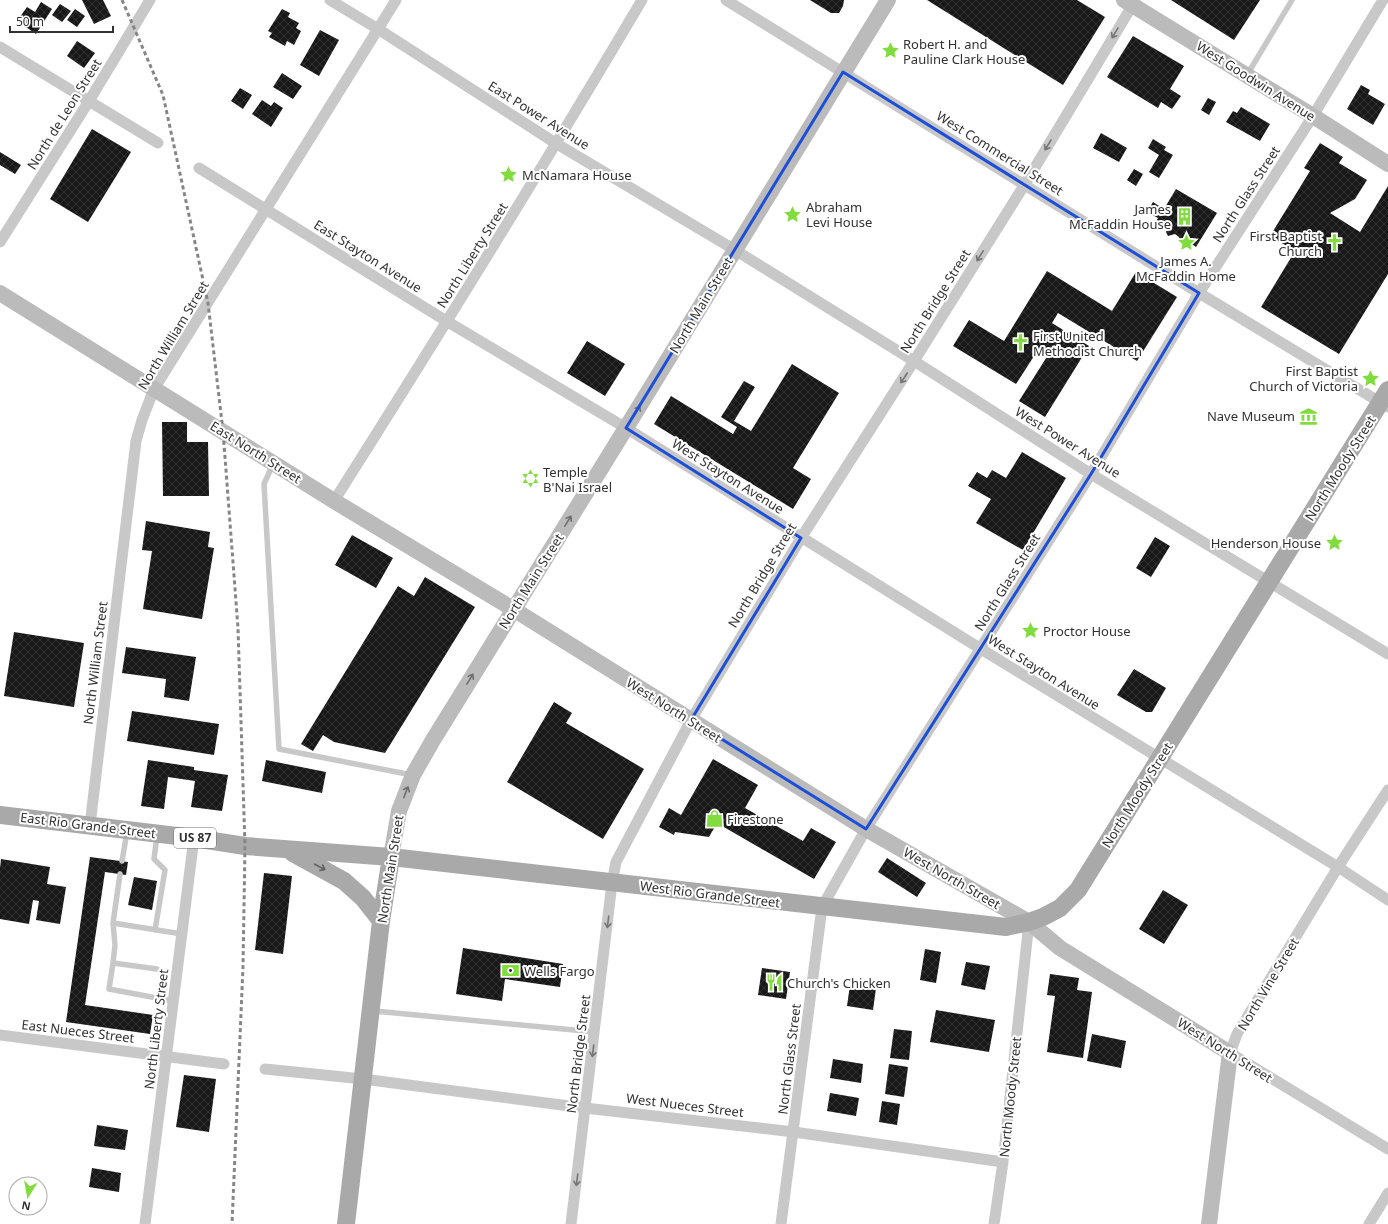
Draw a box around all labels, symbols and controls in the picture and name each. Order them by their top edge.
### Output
scale bar [10,8,113,34]
text: 50 m [16,13,44,30]
one-way arrow [1111,27,1119,39]
place label: Robert H. and Pauline Clark House [903,35,1025,68]
street label: West Goodwin Avenue [1193,37,1319,125]
place icon: Robert H. and Pauline Clark House [880,41,900,61]
street label: North de Leon Street [23,55,106,173]
street label: East Power Avenue [485,77,593,153]
street label: West Commercial Street [933,107,1067,200]
one-way arrow [1044,139,1052,151]
street label: North Glass Street [1208,142,1284,246]
place icon: McNamara House [499,165,519,185]
place label: McNamara House [522,166,632,184]
place label: Abraham Levi House [806,198,872,231]
street label: North Liberty Street [432,199,512,311]
place label: James McFaddin House [1069,200,1171,233]
place icon: Abraham Levi House [783,204,803,224]
building icon: James McFaddin House [1174,206,1194,226]
street label: East Stayton Avenue [311,215,425,297]
place label: First Baptist Church [1250,227,1322,260]
place icon: James A. McFaddin Home [1176,232,1196,252]
church icon: First Baptist Church [1325,233,1345,253]
street label: North Bridge Street [896,245,974,356]
one-way arrow [976,250,985,261]
place label: James A. McFaddin Home [1136,252,1236,285]
street label: North Main Street [665,253,737,357]
street label: North William Street [133,277,213,393]
place label: First United Methodist Church [1033,327,1142,360]
church icon: First United Methodist Church [1010,333,1030,353]
place label: First Baptist Church of Victoria [1249,362,1358,395]
place icon: First Baptist Church of Victoria [1361,368,1381,388]
one-way arrow [900,372,908,383]
street label: West Power Avenue [1012,402,1124,482]
one-way arrow [633,405,641,417]
museum icon: Nave Museum [1298,406,1318,426]
place label: Nave Museum [1207,407,1295,425]
street label: North Moody Street [1300,412,1380,524]
street label: East North Street [207,417,305,487]
street label: West Stayton Avenue [669,434,787,518]
place label: Temple B'Nai Israel [543,463,612,496]
synagogue icon: Temple B'Nai Israel [520,469,540,489]
one-way arrow [564,516,572,527]
street label: North Bridge Street [724,519,801,631]
street label: North Main Street [494,530,568,632]
street label: North Glass Street [970,530,1044,634]
place icon: Henderson House [1324,533,1344,553]
place label: Henderson House [1211,534,1321,552]
street label: North William Street [79,600,112,726]
place icon: Proctor House [1020,621,1040,641]
place label: Proctor House [1043,622,1130,640]
street label: West Stayton Avenue [985,630,1103,714]
street label: West North Street [623,673,725,747]
one-way arrow [466,674,474,685]
street label: North Moody Street [1097,739,1177,851]
one-way arrow [403,787,411,799]
street label: East Rio Grande Street [19,808,157,842]
shop icon: Firestone [704,809,724,829]
place label: Firestone [727,810,784,828]
street label: North Main Street [373,813,407,924]
road number: US 87 [174,828,216,848]
street label: West North Street [900,843,1004,913]
one-way arrow [314,864,326,871]
street label: West Rio Grande Street [639,876,781,912]
one-way arrow [604,915,612,928]
street label: North Vine Street [1233,934,1303,1034]
bank icon: Wells Fargo [501,961,521,981]
place label: Wells Fargo [524,962,595,980]
street label: North Liberty Street [140,968,172,1090]
restaurant icon: Church's Chicken [764,973,784,993]
place label: Church's Chicken [787,974,891,992]
street label: North Bridge Street [562,993,594,1114]
street label: North Glass Street [773,1002,805,1115]
street label: West North Street [1174,1013,1276,1087]
street label: East Nueces Street [21,1015,136,1047]
street label: North Moody Street [995,1036,1025,1158]
one-way arrow [589,1044,597,1057]
street label: West Nueces Street [625,1089,745,1121]
one-way arrow [573,1173,580,1186]
north arrow [8,1176,48,1216]
text: N [20,1198,32,1215]

